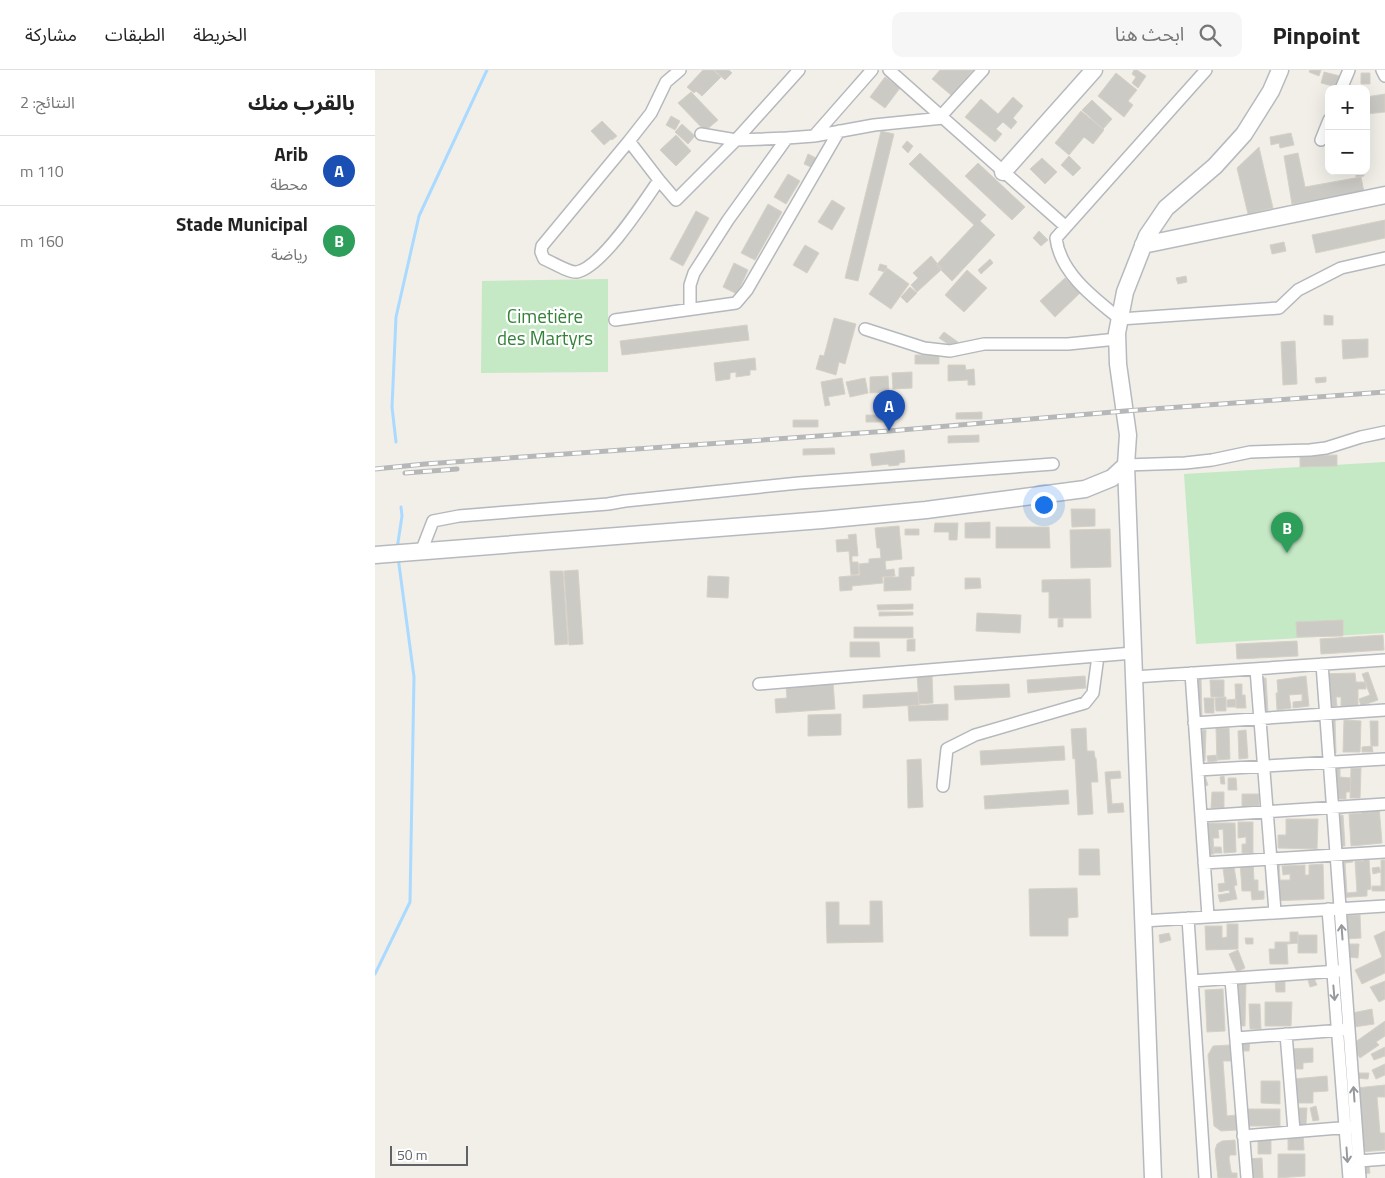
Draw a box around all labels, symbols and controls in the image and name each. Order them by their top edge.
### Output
search box [892,12,1242,57]
text: Pinpoint [1272,17,1360,53]
text: ابحث هنا [1115,19,1184,48]
text: مشاركة [25,21,77,48]
text: الطبقات [105,21,165,48]
text: الخريطة [193,21,247,48]
icon: search [1196,21,1224,49]
map controls [1325,85,1370,175]
button: + [1325,85,1370,130]
text: بالقرب منك [248,86,355,118]
text: النتائج: 2 [20,90,75,114]
button: − [1325,130,1370,175]
text: Arib [274,139,308,168]
text: 110 m [20,159,64,183]
text: A [334,159,344,183]
text: محطة [270,172,308,196]
text: Stade Municipal [176,209,308,238]
text: 160 m [20,229,64,253]
text: B [334,229,344,253]
text: رياضة [271,242,308,266]
park label: Cimetière des Martyrs [497,301,593,352]
pin: A [873,390,905,431]
your location [1031,492,1057,518]
pin: B [1271,512,1303,553]
one-way arrow [1338,925,1347,941]
one-way arrow [1330,984,1339,1000]
one-way arrow [1349,1087,1359,1103]
scale bar [390,1143,467,1166]
text: 50 m [397,1144,427,1165]
one-way arrow [1342,1146,1352,1162]

